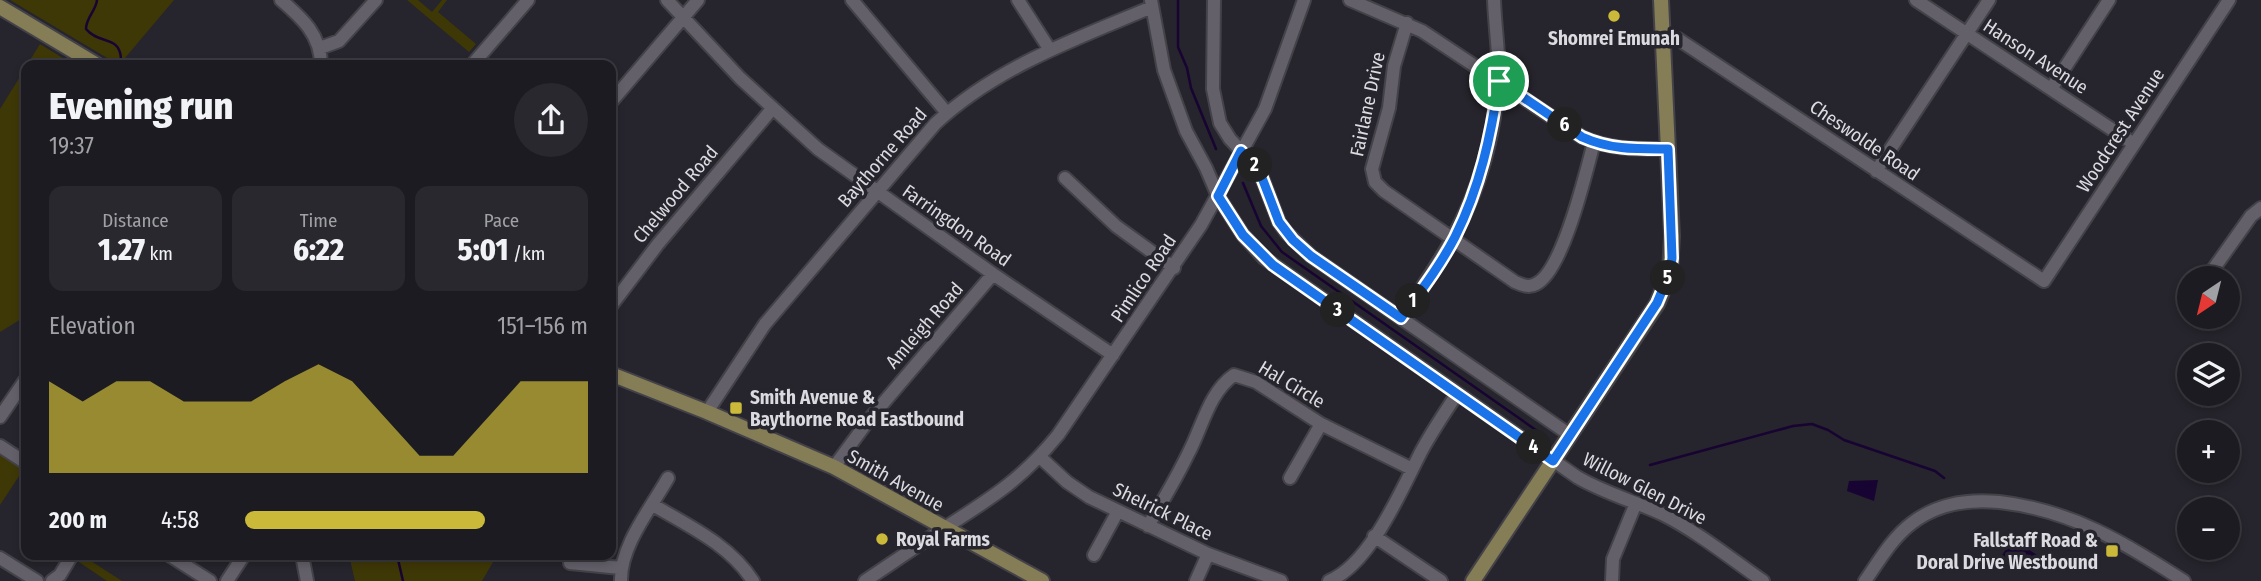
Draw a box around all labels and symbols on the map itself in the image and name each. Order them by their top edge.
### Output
marker: Shomrei Emunah [1606,8,1622,24]
street label: Hanson Avenue [1979,14,2093,99]
place label: Shomrei Emunah [1548,27,1680,50]
street label: Fairlane Drive [1345,50,1390,158]
pin [1469,51,1529,111]
street label: Woodcrest Avenue [2072,64,2169,197]
street label: Cheswolde Road [1805,95,1924,186]
street label: Baythorne Road [833,103,932,212]
pin: 6 [1548,108,1582,142]
street label: Chelwood Road [628,141,723,248]
pin: 2 [1238,148,1272,182]
street label: Farringdon Road [898,180,1015,271]
street label: Pimlico Road [1106,230,1181,326]
pin: 5 [1650,260,1686,296]
north arrow [2177,266,2240,329]
street label: Amleigh Road [881,278,968,373]
pin: 1 [1396,284,1430,318]
pin: 3 [1320,292,1356,328]
street label: Hal Circle [1254,356,1329,413]
place label: Smith Avenue & Baythorne Road Eastbound [750,386,964,431]
marker: Smith Avenue & Baythorne Road Eastbound [728,400,744,416]
pin: 4 [1516,430,1552,464]
street label: Smith Avenue [844,445,948,516]
street label: Willow Glen Drive [1579,447,1710,530]
street label: Shelrick Place [1109,477,1216,545]
place label: Royal Farms [896,528,991,551]
place label: Fallstaff Road & Doral Drive Westbound [1916,529,2098,574]
marker: Royal Farms [874,531,890,547]
marker: Fallstaff Road & Doral Drive Westbound [2104,543,2120,559]

